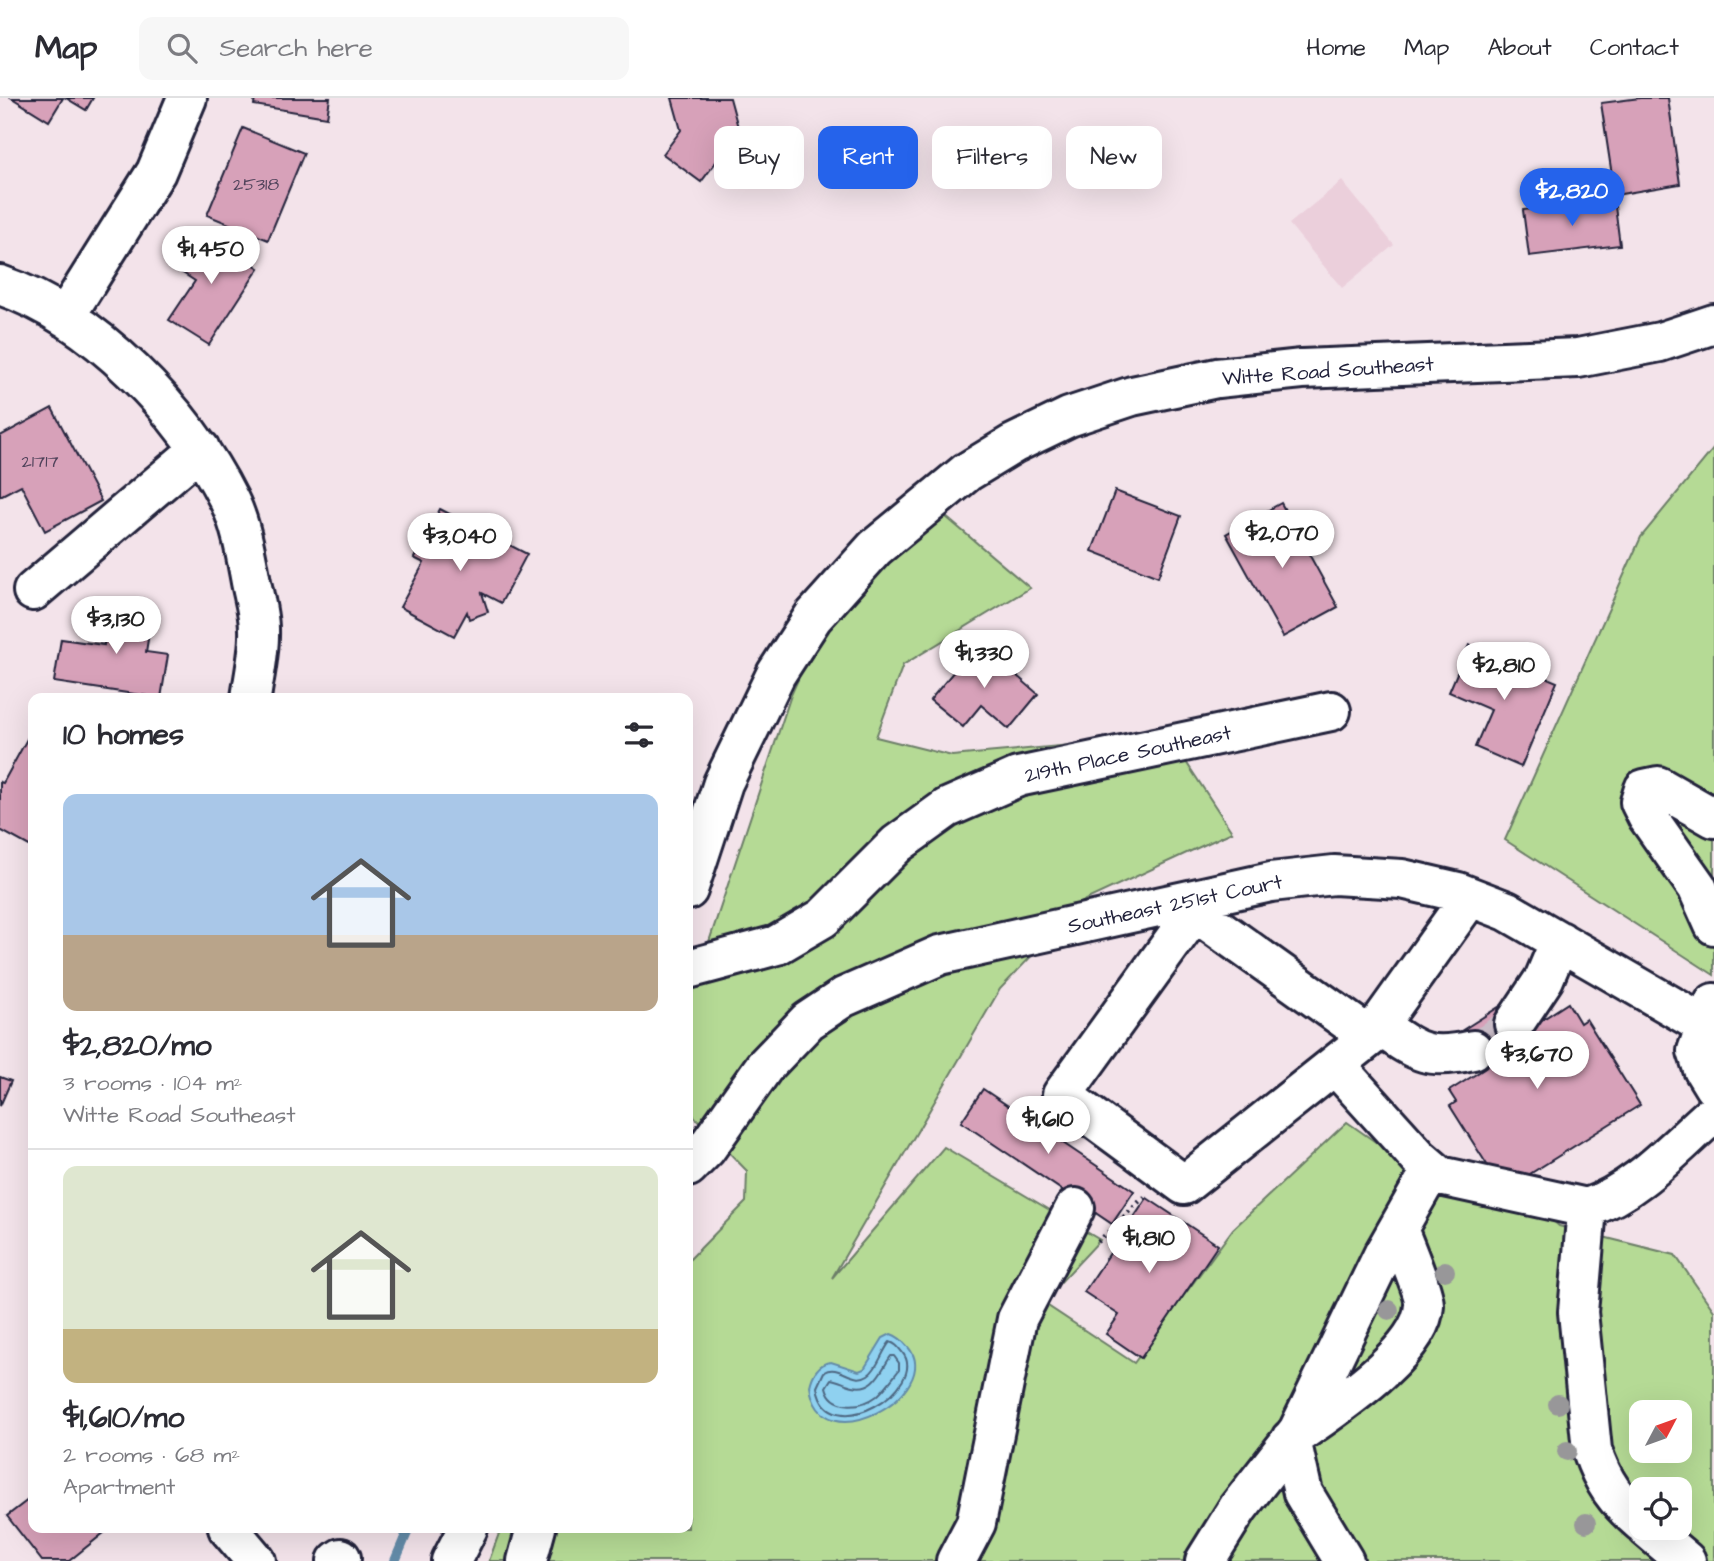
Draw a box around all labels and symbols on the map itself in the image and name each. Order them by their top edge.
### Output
pin: $2,820 [1515,169,1629,228]
house number: 25318 [233,172,279,197]
pin: $1,450 [154,226,268,286]
street label: Witte Road Southeast [1221,349,1435,393]
house number: 21717 [21,449,59,474]
pin: $2,070 [1225,510,1339,570]
pin: $3,040 [403,514,517,573]
pin: $3,130 [59,596,173,656]
pin: $1,330 [927,630,1041,690]
pin: $2,810 [1447,642,1561,702]
street label: 219th Place Southeast [1022,718,1234,790]
street label: Southeast 251st Court [1065,867,1286,941]
pin: $3,670 [1480,1032,1594,1091]
pin: $1,610 [991,1096,1105,1156]
pin: $1,810 [1092,1216,1206,1275]
north arrow [1629,1400,1692,1463]

